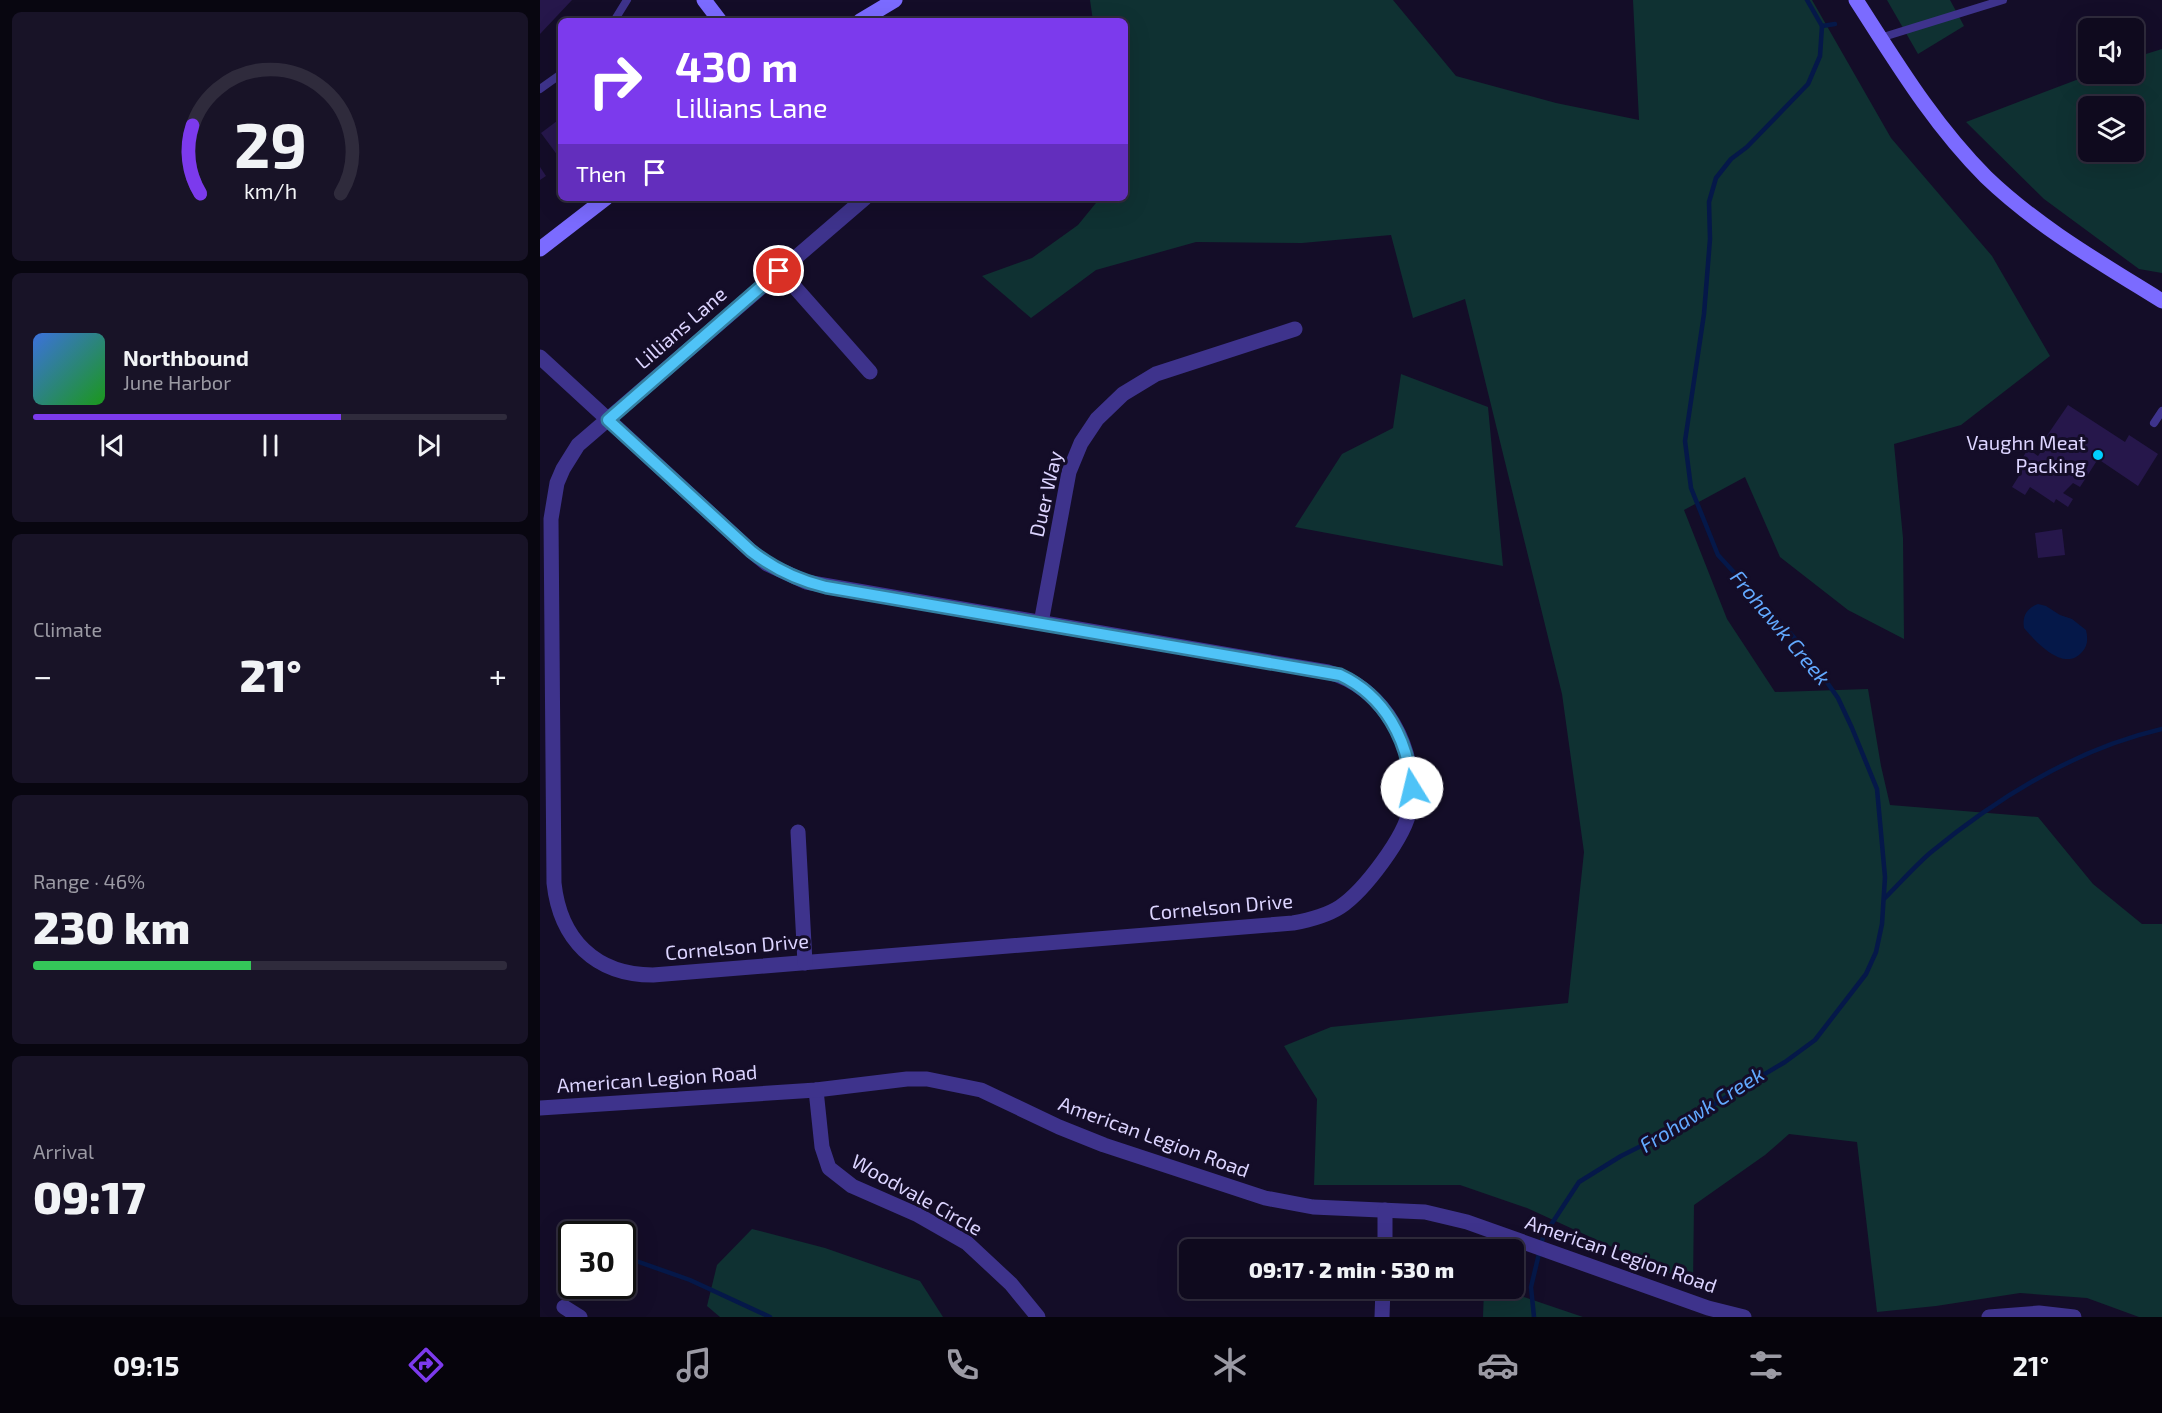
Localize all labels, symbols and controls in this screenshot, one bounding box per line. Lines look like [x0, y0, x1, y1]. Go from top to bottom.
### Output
map controls [2078, 18, 2144, 162]
button: sound [2078, 18, 2144, 84]
text: 430 m [675, 40, 798, 90]
icon: right [576, 42, 654, 120]
text: Lillians Lane [675, 91, 827, 123]
button: layers [2078, 96, 2144, 162]
text: 29 [233, 106, 307, 181]
icon: arrive [638, 156, 671, 189]
text: Then [576, 160, 626, 186]
text: km/h [243, 178, 297, 203]
pin [753, 245, 804, 296]
icon: arrive [762, 254, 795, 287]
street label: Lillians Lane [630, 281, 731, 373]
text: Northbound [123, 344, 249, 370]
text: June Harbor [123, 370, 231, 394]
icon: previous [96, 429, 129, 462]
icon: pause [254, 429, 287, 462]
icon: next [412, 429, 445, 462]
place label: Vaughn Meat Packing [1966, 430, 2086, 477]
street label: Duer Way [1023, 448, 1067, 539]
marker: Vaughn Meat Packing [2091, 448, 2105, 462]
water label: Frohawk Creek [1726, 565, 1836, 690]
text: Climate [33, 617, 102, 641]
text: 21° [240, 647, 302, 701]
text: − [33, 655, 52, 695]
text: + [489, 655, 507, 695]
position arrow [1380, 756, 1444, 820]
text: Range · 46% [33, 869, 145, 893]
street label: Cornelson Drive [1148, 888, 1294, 924]
text: 230 km [33, 899, 190, 953]
street label: Cornelson Drive [664, 928, 810, 964]
street label: American Legion Road [556, 1059, 758, 1097]
water label: Frohawk Creek [1634, 1060, 1768, 1157]
street label: American Legion Road [1056, 1090, 1253, 1182]
text: Arrival [33, 1139, 94, 1163]
street label: Woodvale Circle [848, 1148, 987, 1240]
text: 09:17 [33, 1169, 146, 1223]
street label: American Legion Road [1522, 1209, 1720, 1297]
speed limit sign: 30 [558, 1221, 636, 1299]
text: 09:17 · 2 min · 530 m [1249, 1256, 1454, 1282]
icon: directions [405, 1344, 447, 1386]
icon: music [673, 1344, 715, 1386]
icon: phone [941, 1344, 983, 1386]
icon: climate [1209, 1344, 1251, 1386]
icon: car [1477, 1344, 1519, 1386]
icon: filters [1745, 1344, 1787, 1386]
text: 09:15 [113, 1349, 179, 1381]
text: 21° [2012, 1349, 2049, 1381]

